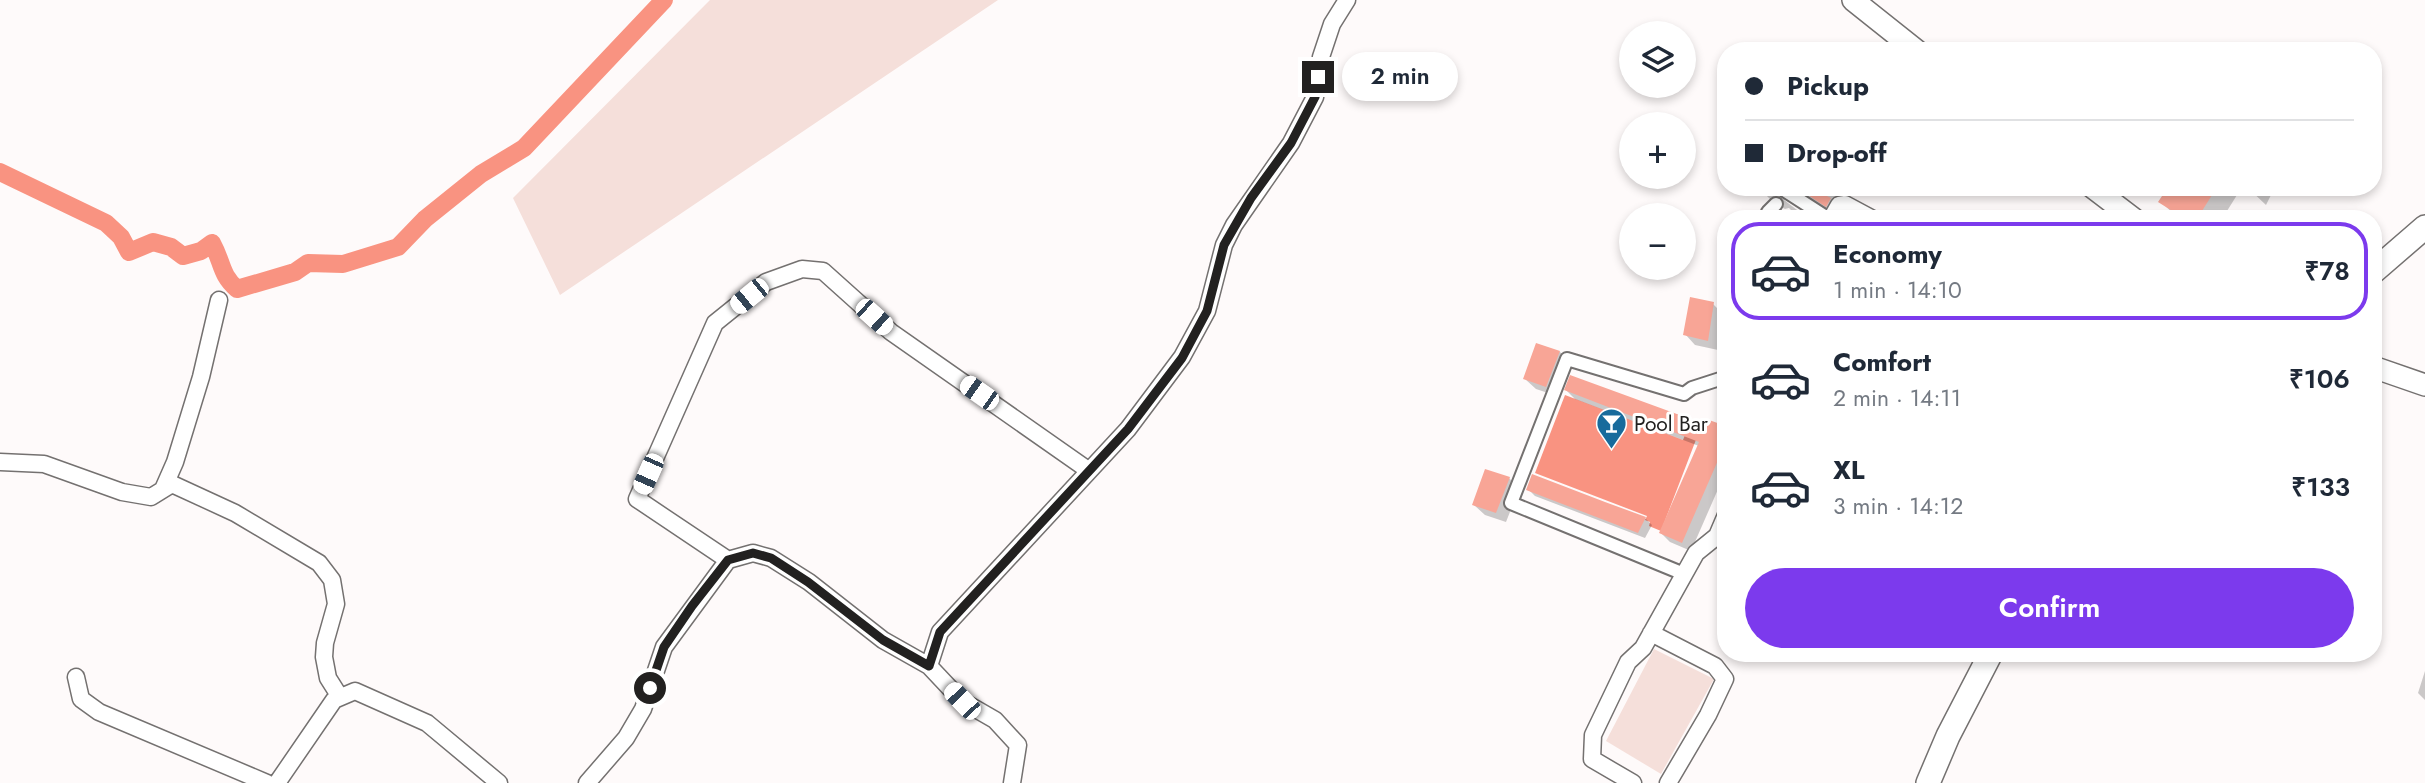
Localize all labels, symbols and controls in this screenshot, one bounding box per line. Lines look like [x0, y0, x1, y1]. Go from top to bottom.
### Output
map controls [1619, 21, 1696, 280]
button: layers [1619, 21, 1696, 98]
callout: 2 min [1342, 52, 1458, 102]
text: 2 min [1370, 59, 1430, 93]
route end [1302, 61, 1334, 93]
text: Pickup [1787, 67, 1869, 105]
button: + [1619, 112, 1696, 189]
text: Drop-off [1787, 134, 1887, 172]
button: − [1619, 203, 1696, 280]
text: Economy [1833, 235, 1942, 273]
icon: car [1749, 240, 1812, 303]
text: ₹78 [2304, 252, 2350, 290]
text: 1 min · 14:10 [1833, 273, 1962, 307]
car [727, 275, 772, 317]
car [852, 295, 897, 339]
text: Comfort [1833, 343, 1931, 381]
icon: car [1749, 348, 1812, 411]
text: ₹106 [2289, 360, 2350, 398]
car [956, 372, 1003, 414]
text: 2 min · 14:11 [1833, 381, 1961, 415]
bar icon: Pool Bar [1594, 407, 1628, 451]
place label: Pool Bar [1634, 409, 1709, 439]
car [630, 451, 667, 497]
text: XL [1833, 451, 1865, 489]
icon: car [1749, 456, 1812, 519]
text: ₹133 [2291, 468, 2350, 506]
text: 3 min · 14:12 [1833, 489, 1963, 523]
button: Confirm [1745, 568, 2354, 648]
route start [634, 672, 666, 704]
car [940, 679, 985, 723]

